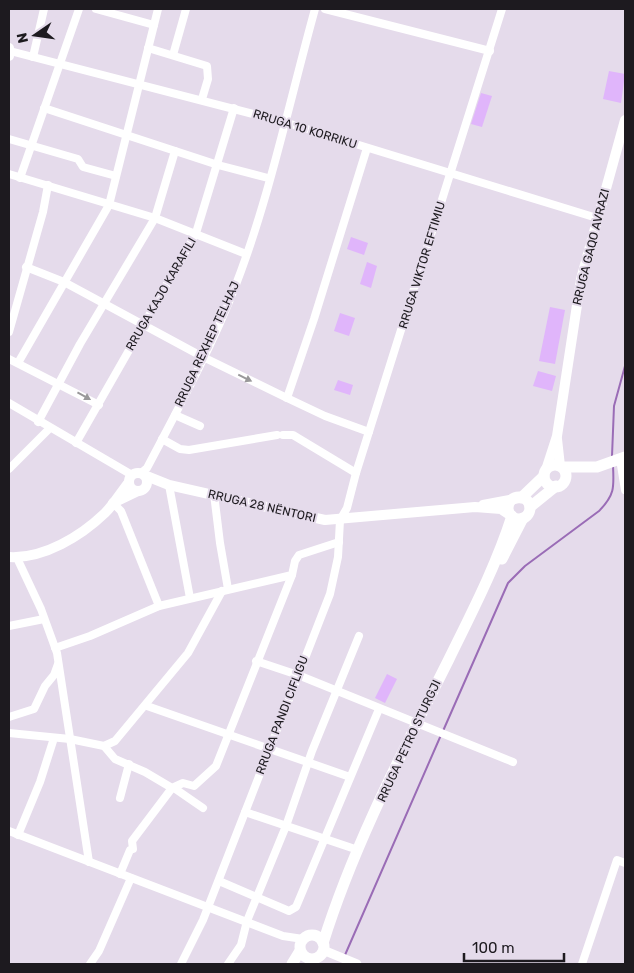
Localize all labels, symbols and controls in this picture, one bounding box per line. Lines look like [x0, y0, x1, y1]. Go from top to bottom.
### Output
north arrow [10, 10, 60, 60]
text: N [13, 31, 32, 45]
street label: RRUGA 10 KORRIKU [251, 107, 359, 151]
street label: RRUGA GAQO AVRAZI [570, 187, 612, 307]
street label: RRUGA VIKTOR EFTIMIU [396, 200, 448, 330]
street label: RRUGA KAJO KARAFILI [123, 235, 199, 353]
street label: RRUGA REXHEP TELHAJ [172, 279, 242, 409]
one-way arrow [238, 374, 252, 382]
one-way arrow [77, 392, 90, 401]
street label: RRUGA 28 NËNTORI [207, 487, 317, 525]
street label: RRUGA PANDI CIFLIGU [253, 654, 311, 776]
street label: RRUGA PETRO STURGJI [374, 678, 444, 804]
scale bar [464, 930, 564, 962]
text: 100 m [472, 939, 514, 957]

